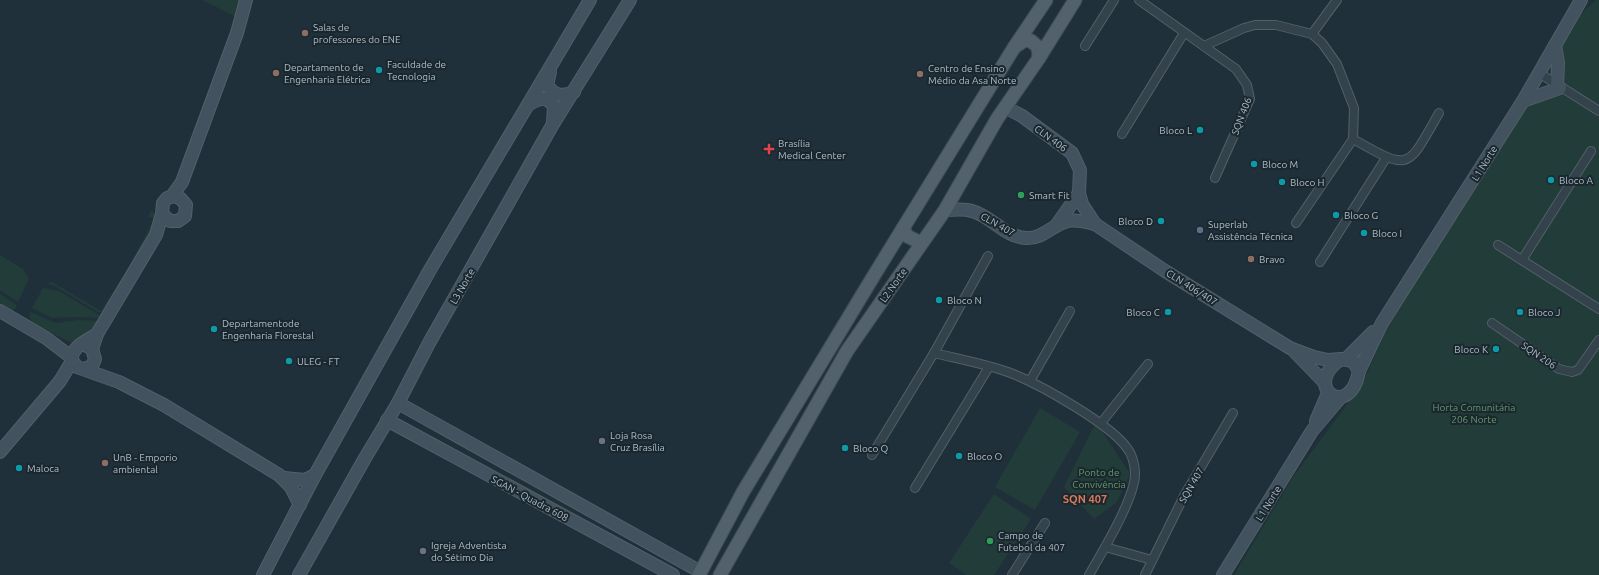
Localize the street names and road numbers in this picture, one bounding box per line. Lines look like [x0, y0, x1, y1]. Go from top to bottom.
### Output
street label: SQN 406 [1229, 96, 1254, 137]
street label: CLN 406 [1032, 123, 1069, 154]
street label: L1 Norte [1469, 144, 1499, 183]
street label: CLN 407 [979, 211, 1017, 238]
street label: L2 Norte [878, 266, 909, 305]
street label: L3 Norte [448, 267, 477, 306]
street label: CLN 406/407 [1164, 267, 1219, 308]
street label: SQN 206 [1519, 340, 1558, 371]
street label: SQN 407 [1177, 465, 1206, 505]
street label: SGAN - Quadra 608 [489, 473, 570, 524]
street label: L1 Norte [1253, 484, 1283, 523]

